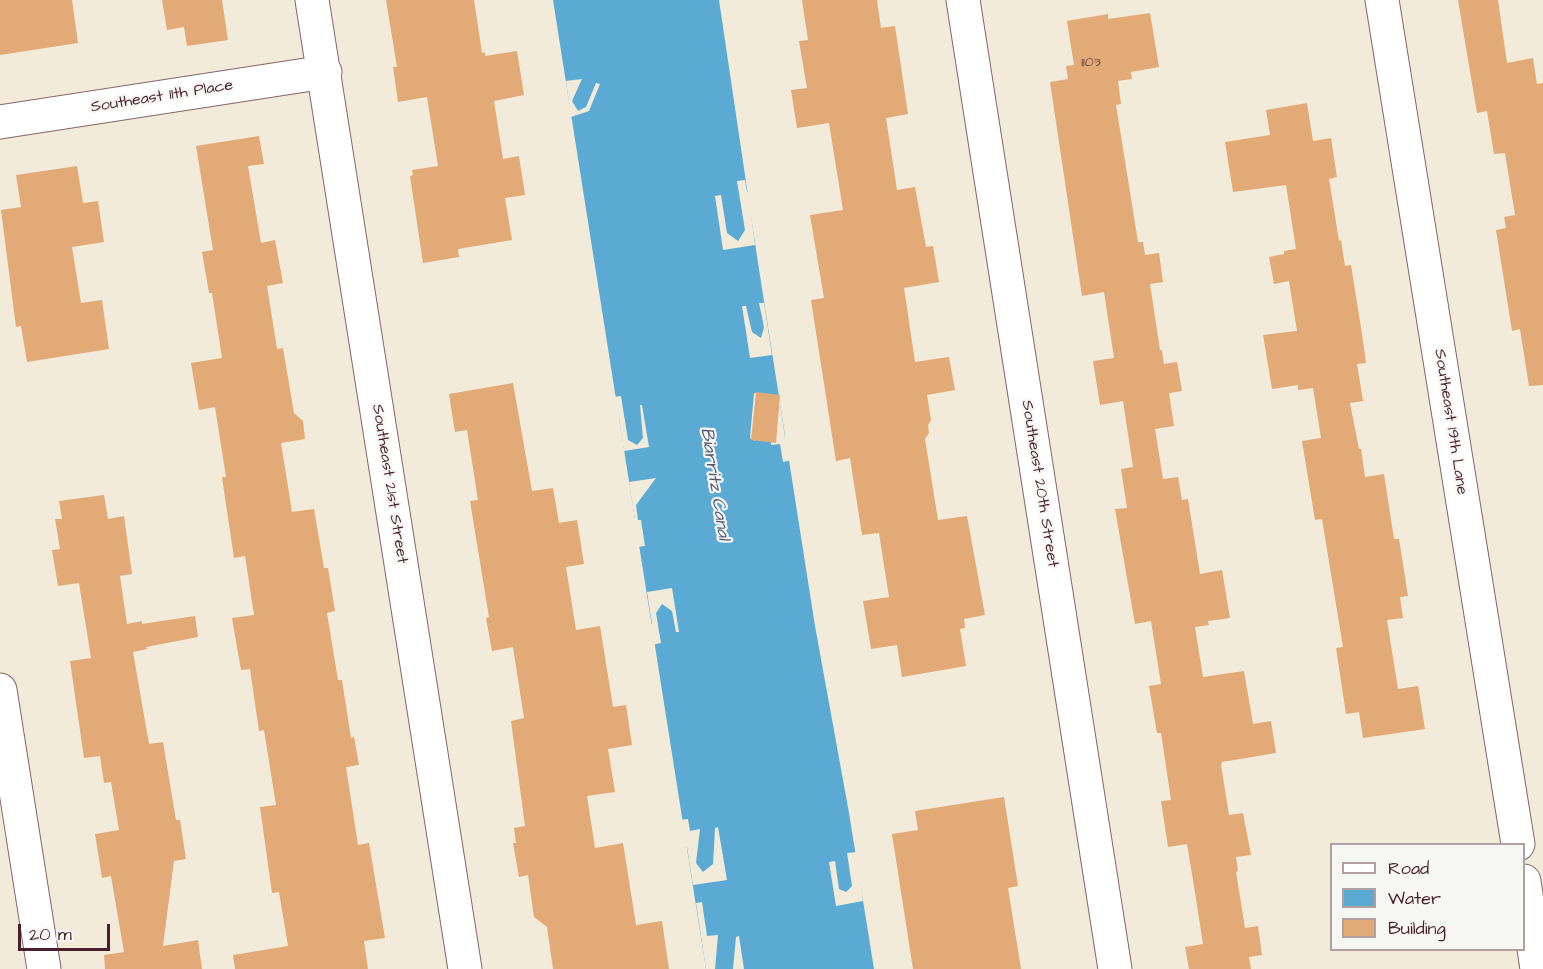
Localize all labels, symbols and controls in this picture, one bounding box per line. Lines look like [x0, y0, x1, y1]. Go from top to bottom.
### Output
house number: 1103 [1081, 55, 1101, 71]
street label: Southeast 11th Place [89, 76, 235, 118]
street label: Southeast 19th Lane [1429, 348, 1471, 496]
street label: Southeast 20th Street [1016, 399, 1062, 569]
street label: Southeast 21st Street [367, 403, 411, 565]
water label: Biarritz Canal [694, 426, 734, 542]
legend [1330, 843, 1525, 951]
text: Road [1388, 856, 1429, 881]
text: Water [1388, 886, 1441, 911]
scale bar [21, 912, 112, 950]
text: Building [1388, 916, 1446, 941]
text: 20 m [29, 922, 72, 947]

